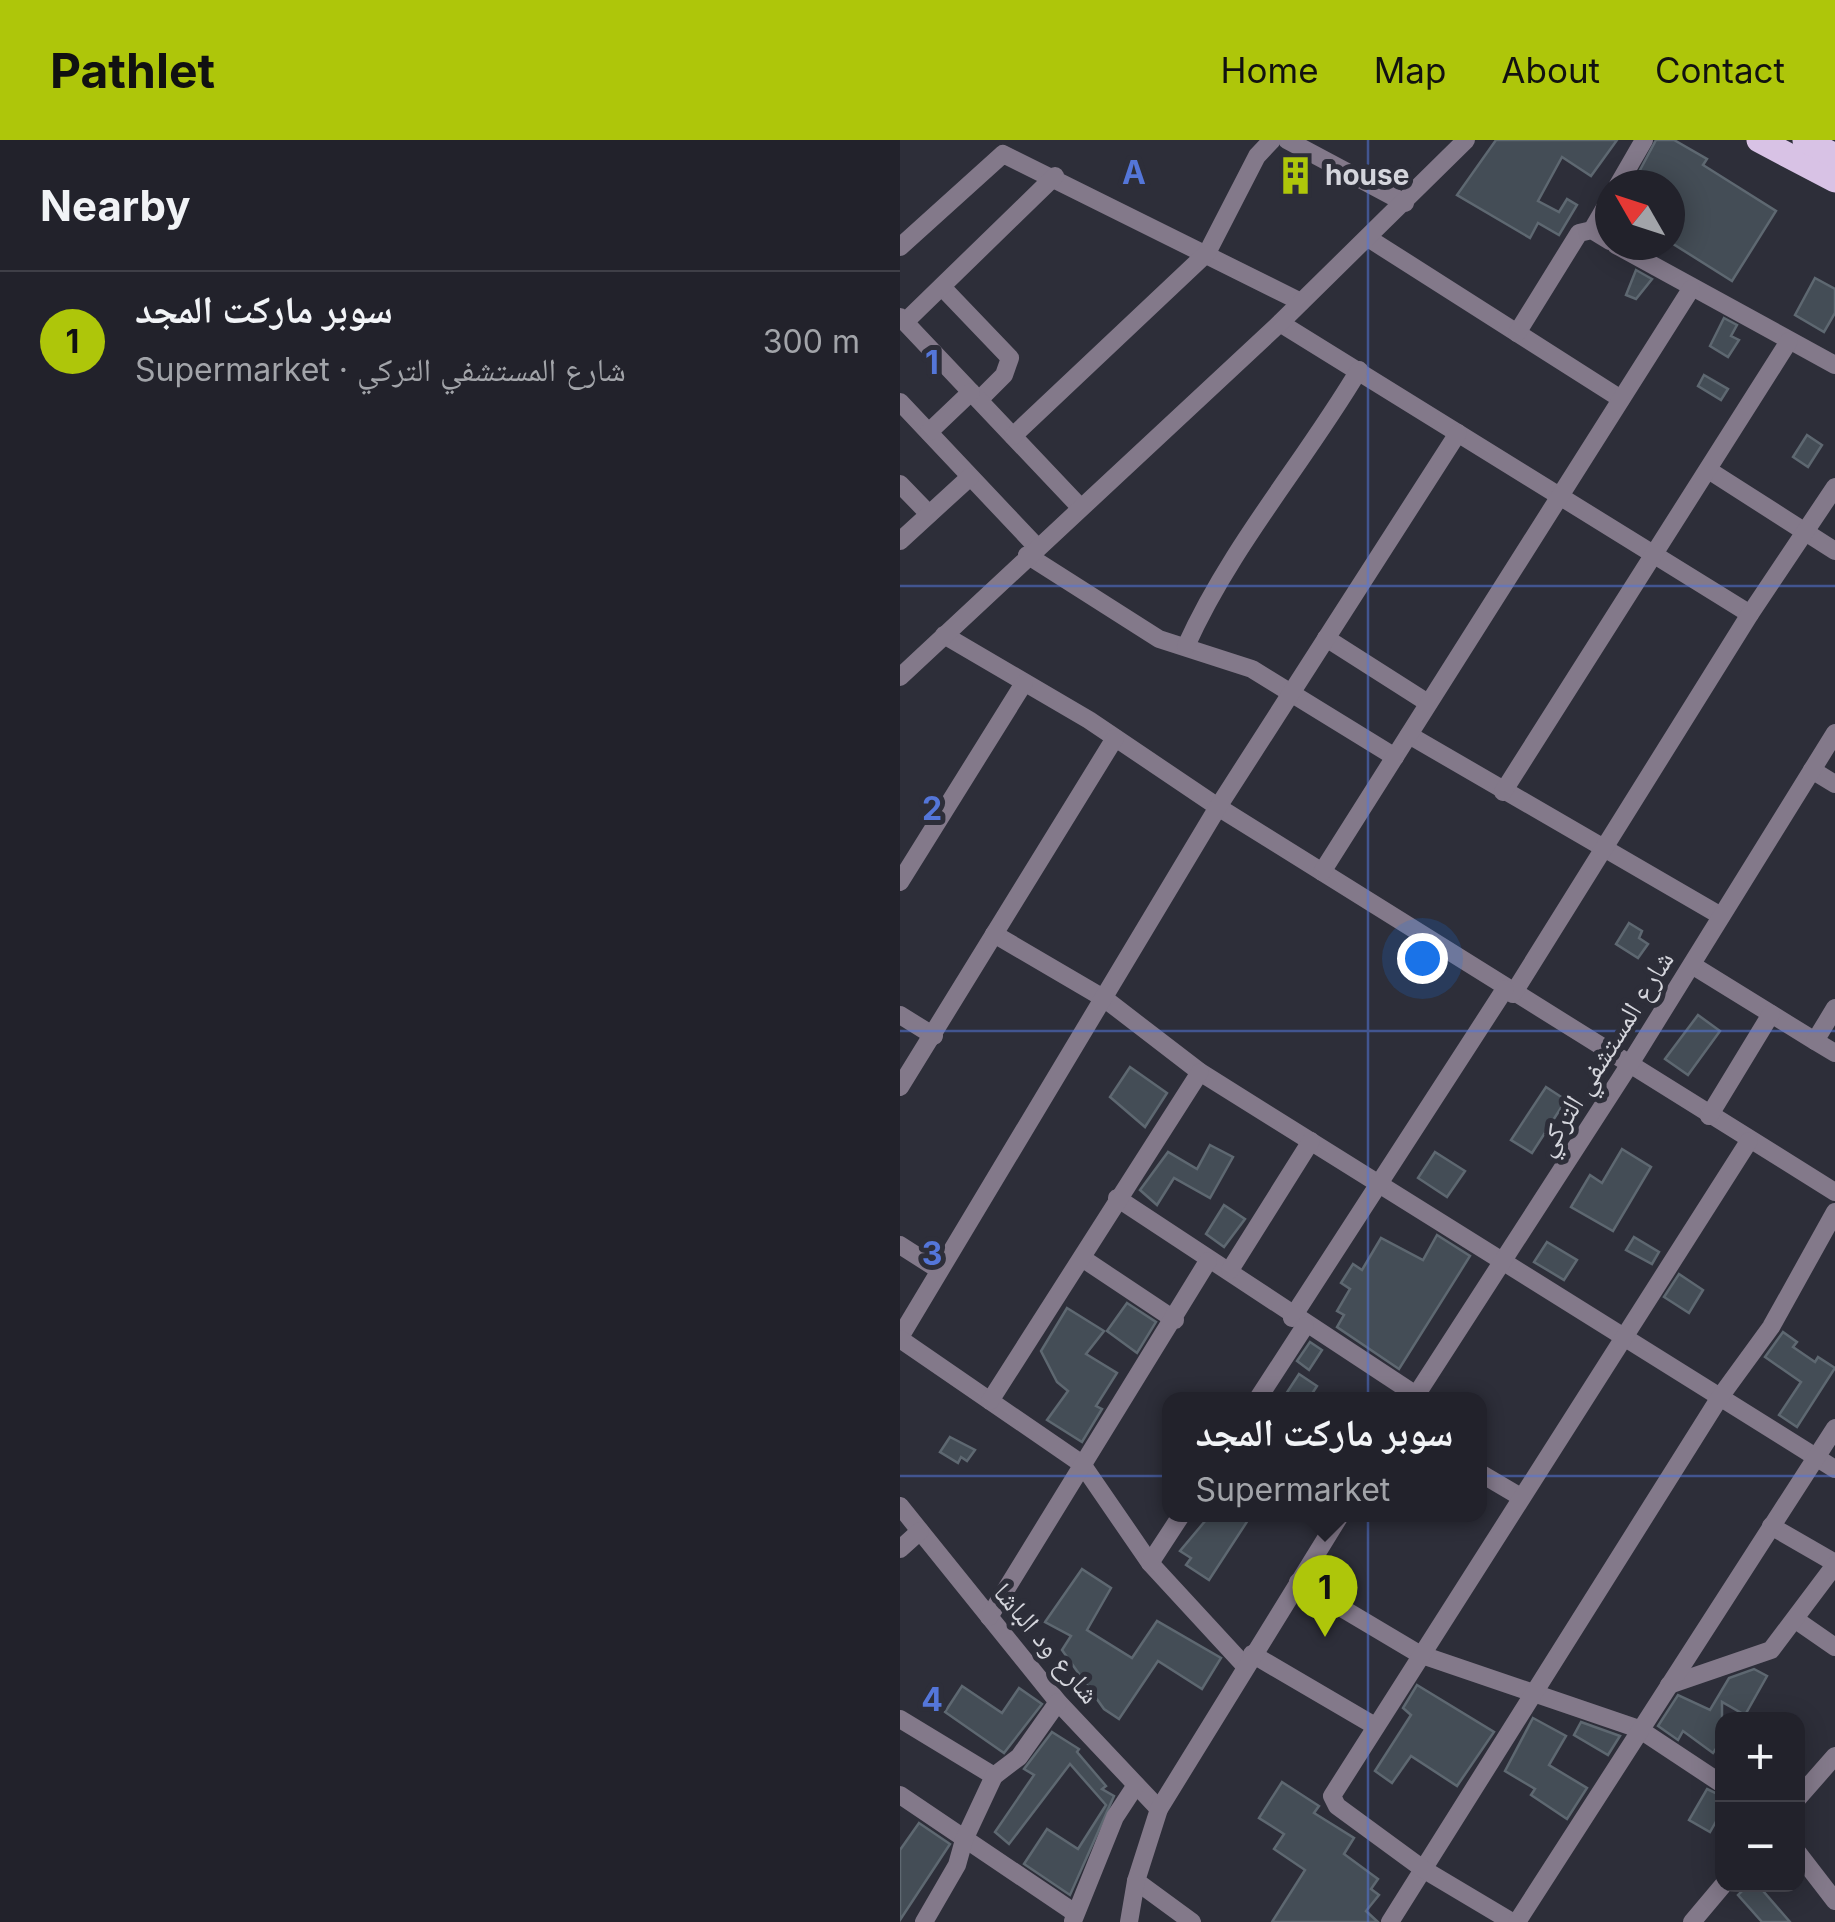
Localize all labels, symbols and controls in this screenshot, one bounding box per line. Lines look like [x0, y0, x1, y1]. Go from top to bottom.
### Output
text: Pathlet [50, 41, 215, 100]
text: Home [1221, 49, 1319, 91]
text: Map [1374, 49, 1446, 91]
text: About [1501, 49, 1600, 91]
text: Contact [1655, 49, 1785, 91]
text: A [1122, 153, 1146, 192]
building icon: house [1274, 154, 1316, 196]
place label: house [1325, 158, 1409, 192]
north arrow [1595, 170, 1685, 260]
text: Nearby [40, 180, 191, 231]
text: سوبر ماركت المجد [135, 286, 393, 332]
text: 1 [66, 322, 79, 361]
text: 300 m [763, 322, 860, 361]
text: 1 [925, 343, 939, 382]
text: Supermarket · شارع المستشفي التركي [135, 350, 626, 389]
text: 2 [922, 789, 942, 828]
your location [1397, 933, 1448, 984]
street label: شارع المستشفي التركي [1527, 944, 1686, 1165]
text: 3 [922, 1234, 942, 1273]
popup [1162, 1392, 1487, 1522]
text: سوبر ماركت المجد [1196, 1409, 1453, 1455]
text: Supermarket [1196, 1470, 1390, 1509]
pin: 1 [1292, 1554, 1358, 1637]
street label: شارع ود الباشا [986, 1576, 1107, 1711]
text: 4 [921, 1680, 943, 1719]
map controls [1715, 1712, 1805, 1892]
button: + [1715, 1712, 1805, 1802]
button: − [1715, 1802, 1805, 1892]

